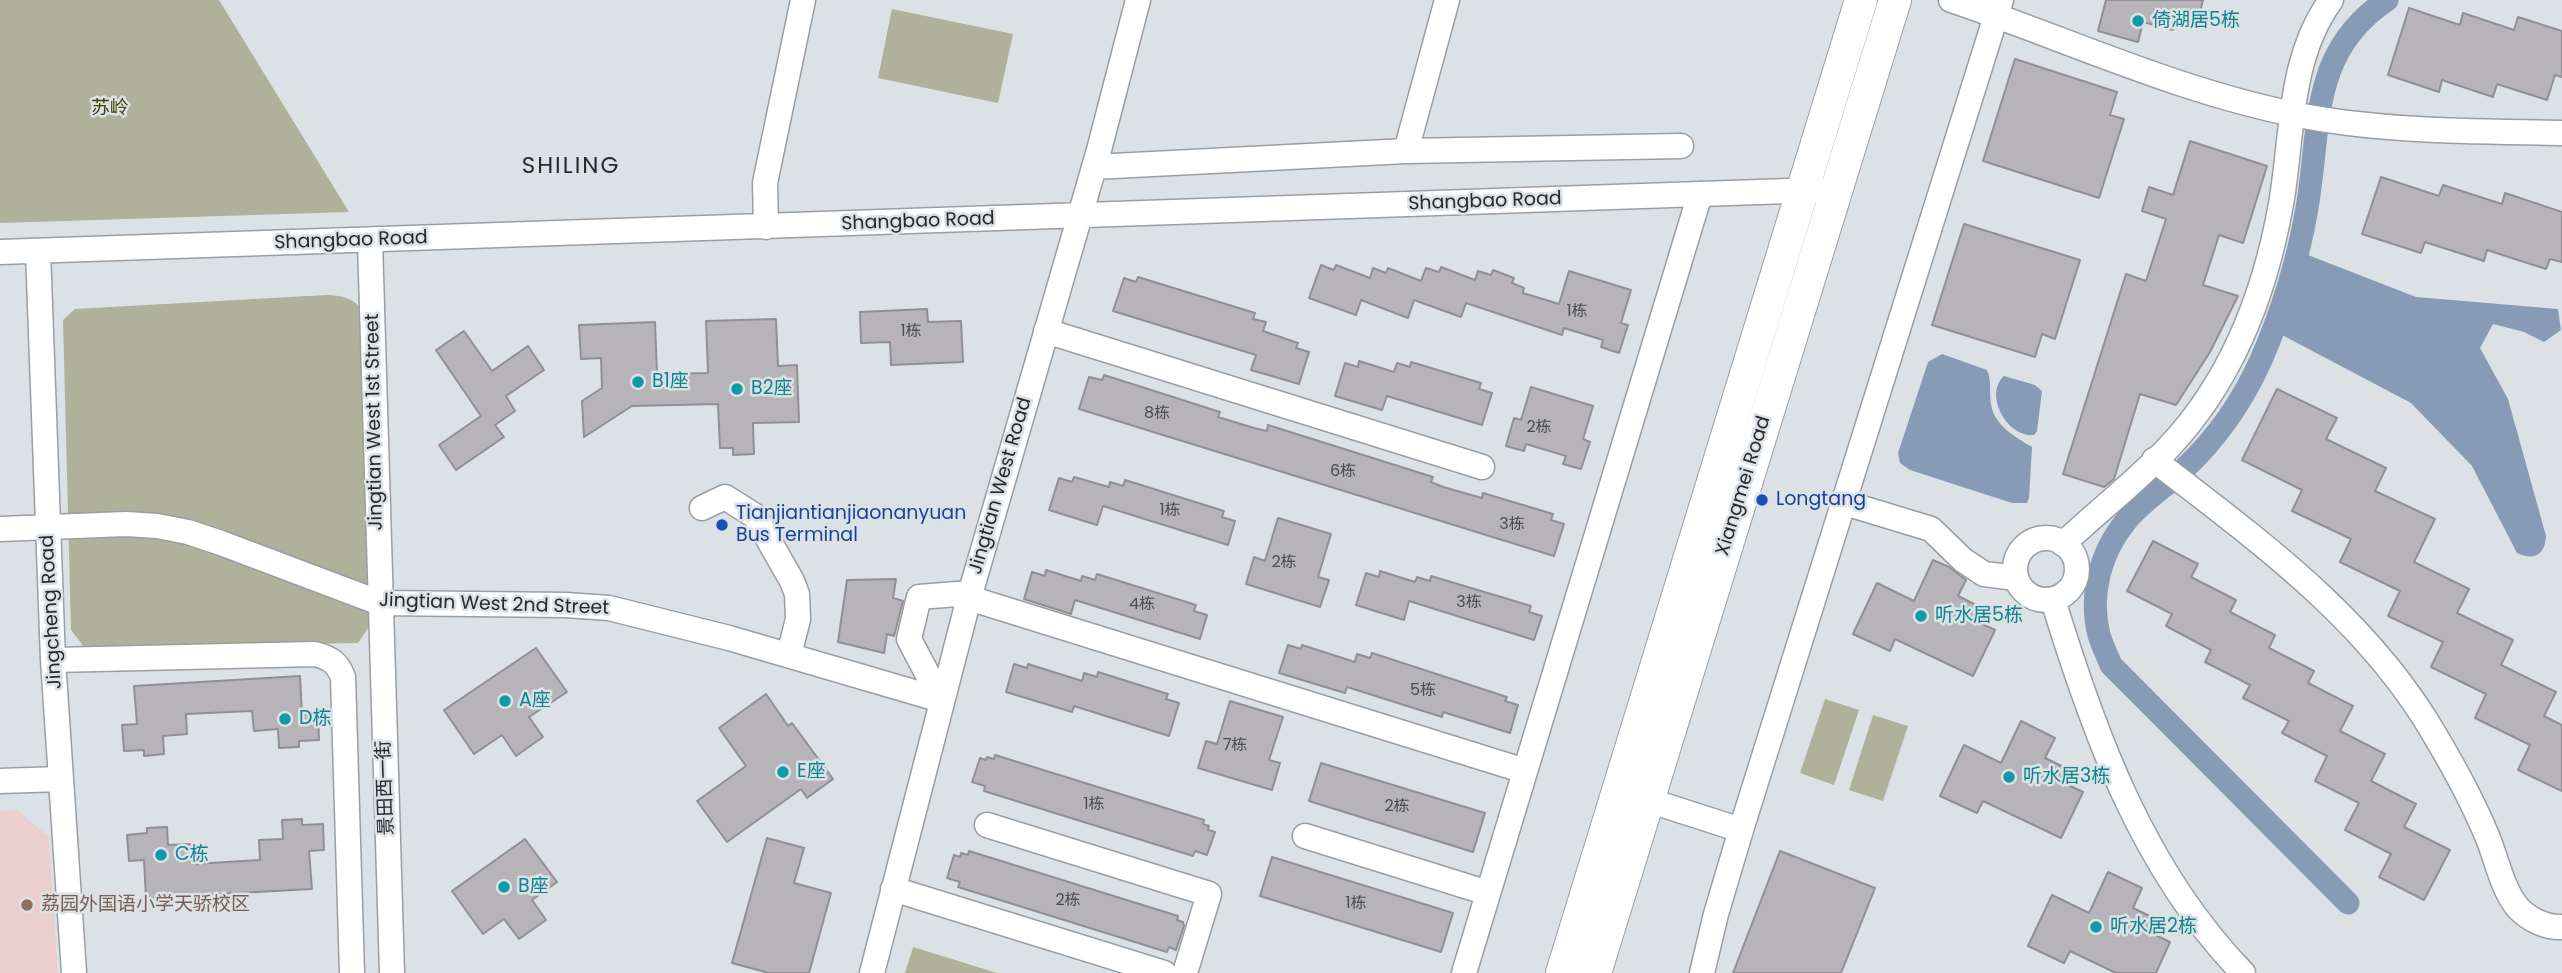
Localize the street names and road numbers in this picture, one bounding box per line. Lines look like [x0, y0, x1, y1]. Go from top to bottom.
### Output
street label: Shangbao Road [1408, 188, 1562, 216]
street label: Shangbao Road [841, 208, 995, 236]
street label: Shangbao Road [274, 227, 428, 255]
street label: Jingtian West 1st Street [362, 313, 388, 531]
street label: Jingtian West Road [965, 395, 1037, 577]
street label: Xiangmei Road [1712, 413, 1776, 559]
street label: Jingcheng Road [37, 534, 67, 690]
street label: Jingtian West 2nd Street [379, 590, 609, 620]
street label: 景田西一街 [373, 740, 399, 836]

